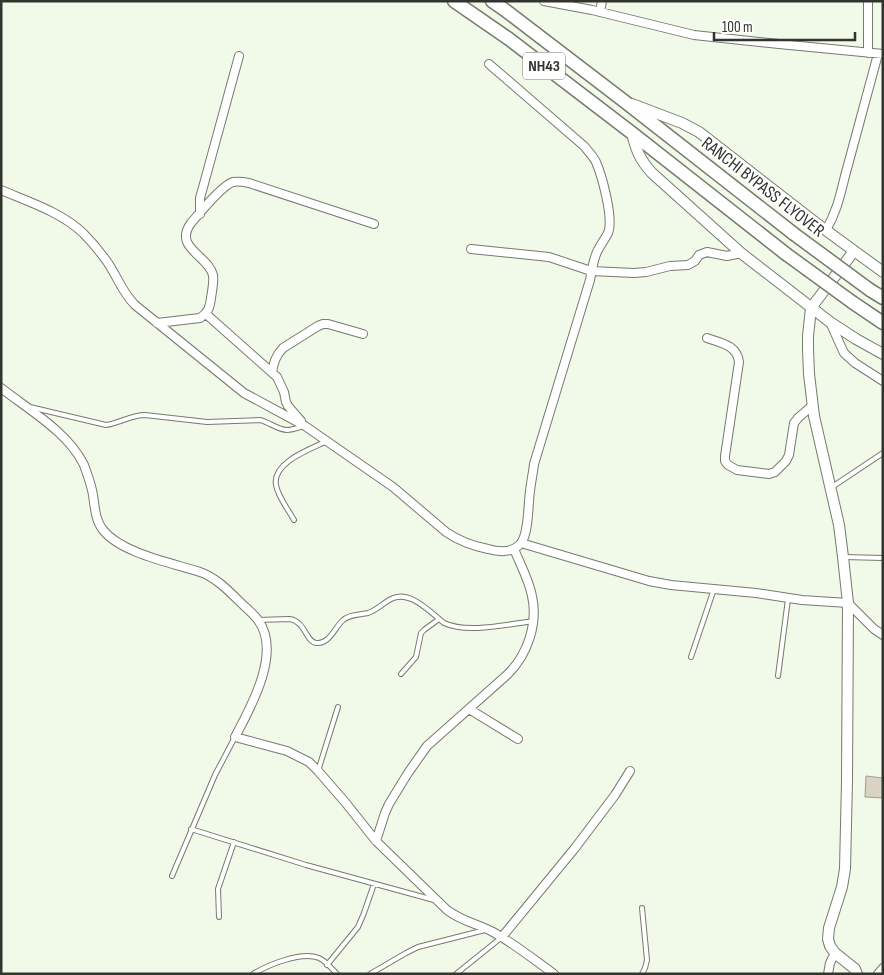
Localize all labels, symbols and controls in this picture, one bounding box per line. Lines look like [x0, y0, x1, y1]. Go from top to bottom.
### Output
scale bar [714, 10, 855, 42]
text: 100 m [722, 18, 753, 37]
road number: NH43 [523, 52, 565, 80]
street label: RANCHI BYPASS FLYOVER [697, 133, 829, 241]

